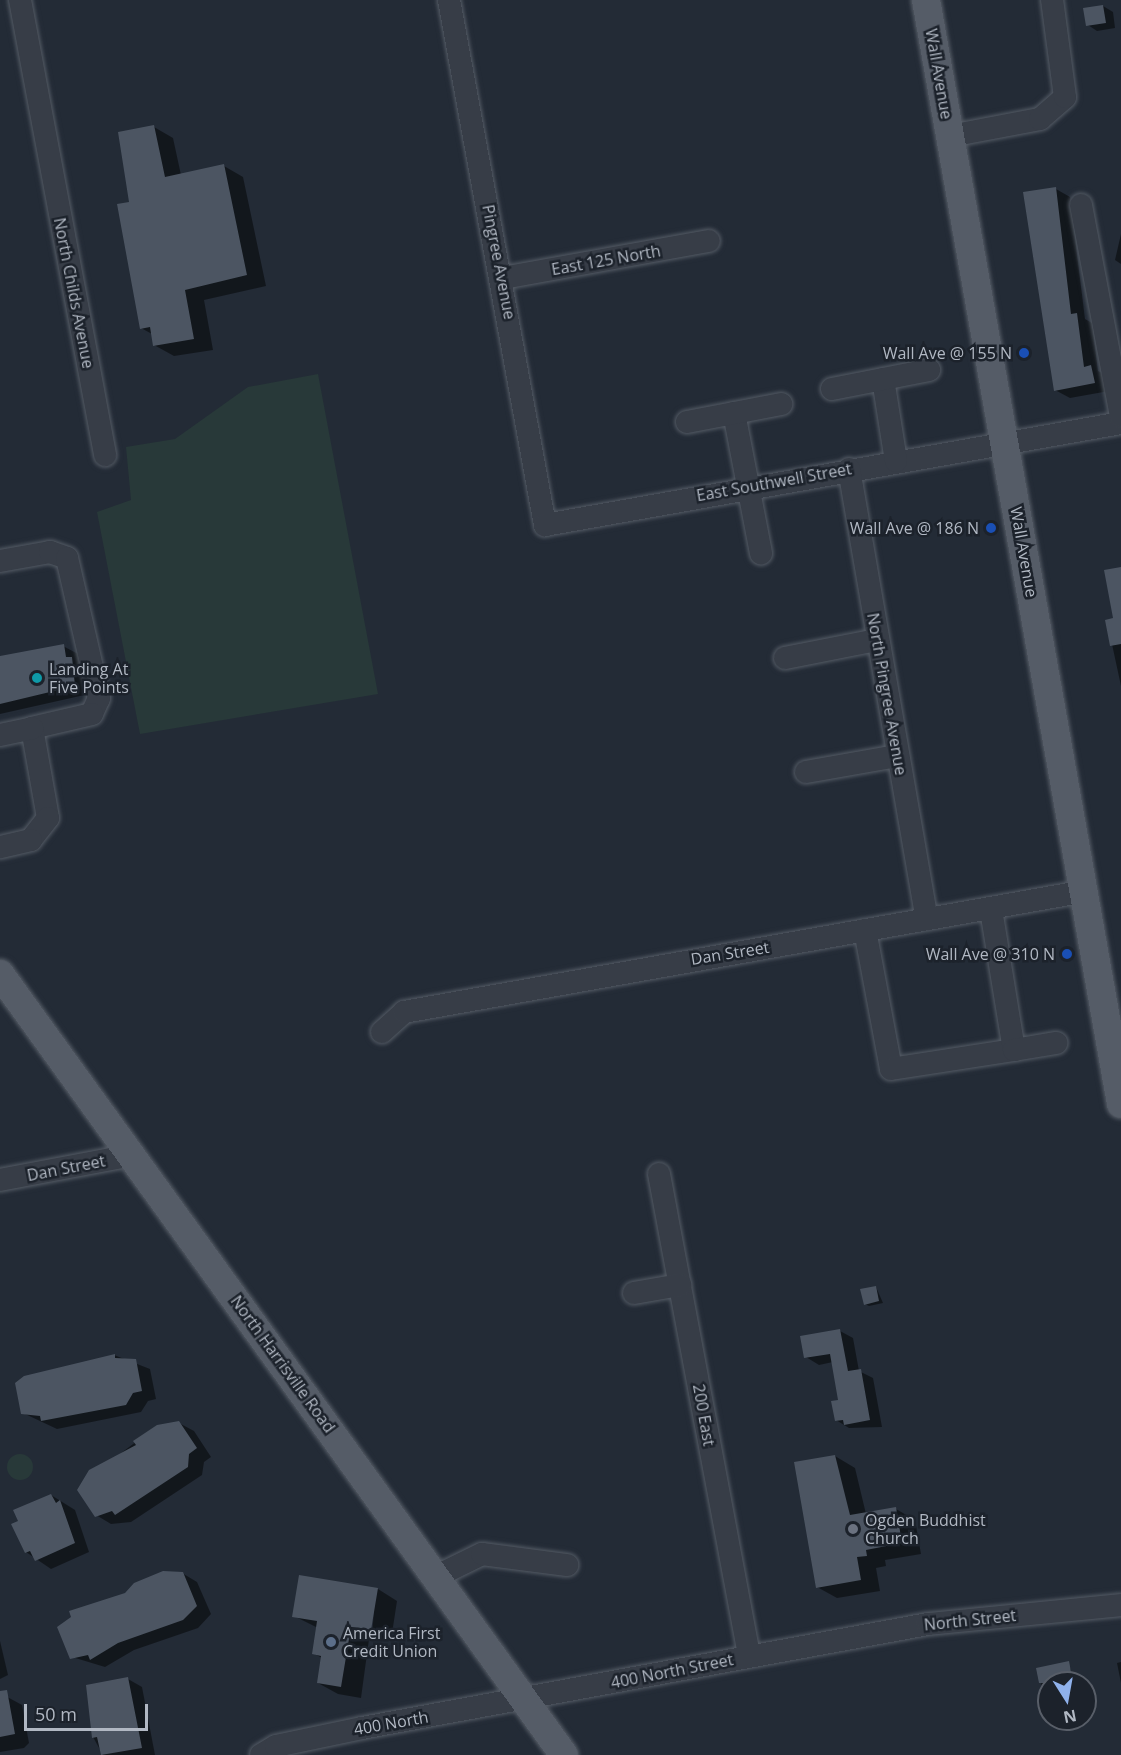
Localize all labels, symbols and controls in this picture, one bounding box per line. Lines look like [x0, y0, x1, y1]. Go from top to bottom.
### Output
street label: Wall Avenue [922, 27, 956, 121]
street label: Pingree Avenue [478, 203, 520, 321]
street label: North Childs Avenue [50, 216, 98, 370]
street label: East 125 North [550, 241, 662, 279]
place label: Wall Ave @ 155 N [883, 343, 1012, 363]
marker: Wall Ave @ 155 N [1017, 346, 1031, 360]
street label: East Southwell Street [695, 459, 853, 505]
street label: Wall Avenue [1007, 505, 1041, 599]
place label: Wall Ave @ 186 N [850, 518, 979, 538]
marker: Wall Ave @ 186 N [984, 521, 998, 535]
street label: North Pingree Avenue [863, 611, 911, 777]
place label: Landing At Five Points [49, 659, 129, 697]
marker: Landing At Five Points [30, 671, 44, 685]
street label: Dan Street [689, 937, 771, 969]
place label: Wall Ave @ 310 N [926, 944, 1055, 964]
marker: Wall Ave @ 310 N [1060, 947, 1074, 961]
street label: Dan Street [25, 1151, 107, 1185]
street label: North Harrisville Road [227, 1292, 339, 1436]
street label: 200 East [689, 1382, 719, 1448]
place label: Ogden Buddhist Church [865, 1510, 986, 1548]
marker: Ogden Buddhist Church [846, 1522, 860, 1536]
street label: North Street [923, 1606, 1017, 1634]
place label: America First Credit Union [343, 1623, 440, 1661]
marker: America First Credit Union [324, 1635, 338, 1649]
street label: 400 North Street [609, 1650, 735, 1692]
north arrow [1037, 1671, 1097, 1731]
scale bar [27, 1692, 152, 1730]
text: 50 m [35, 1702, 77, 1726]
text: N [1062, 1705, 1079, 1729]
street label: 400 North [352, 1707, 430, 1739]

